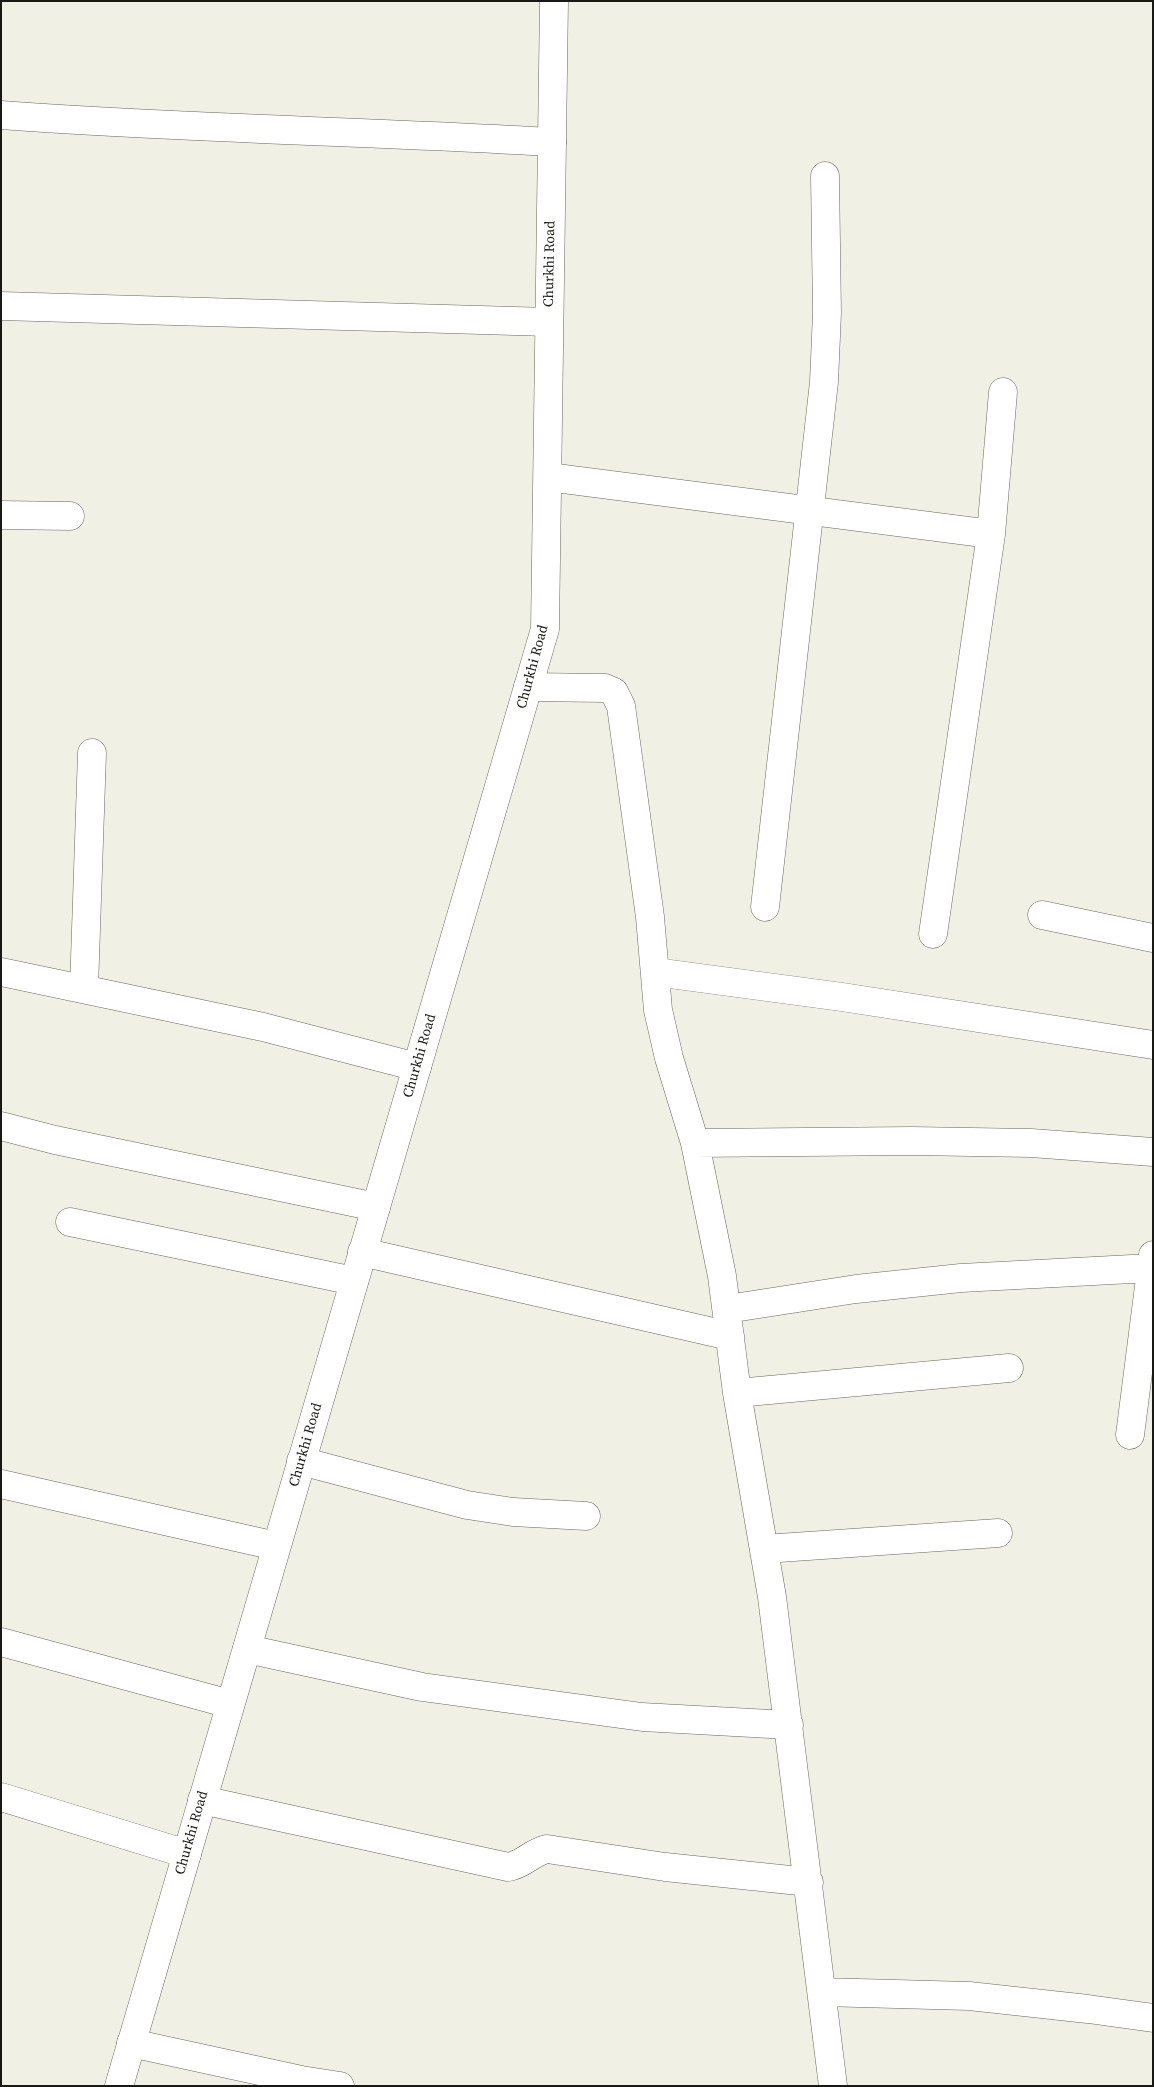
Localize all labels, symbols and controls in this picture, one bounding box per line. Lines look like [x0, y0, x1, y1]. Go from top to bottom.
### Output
street label: Churkhi Road [541, 221, 559, 307]
street label: Churkhi Road [514, 623, 552, 711]
street label: Churkhi Road [400, 1012, 440, 1100]
street label: Churkhi Road [286, 1401, 326, 1489]
street label: Churkhi Road [172, 1789, 212, 1877]

